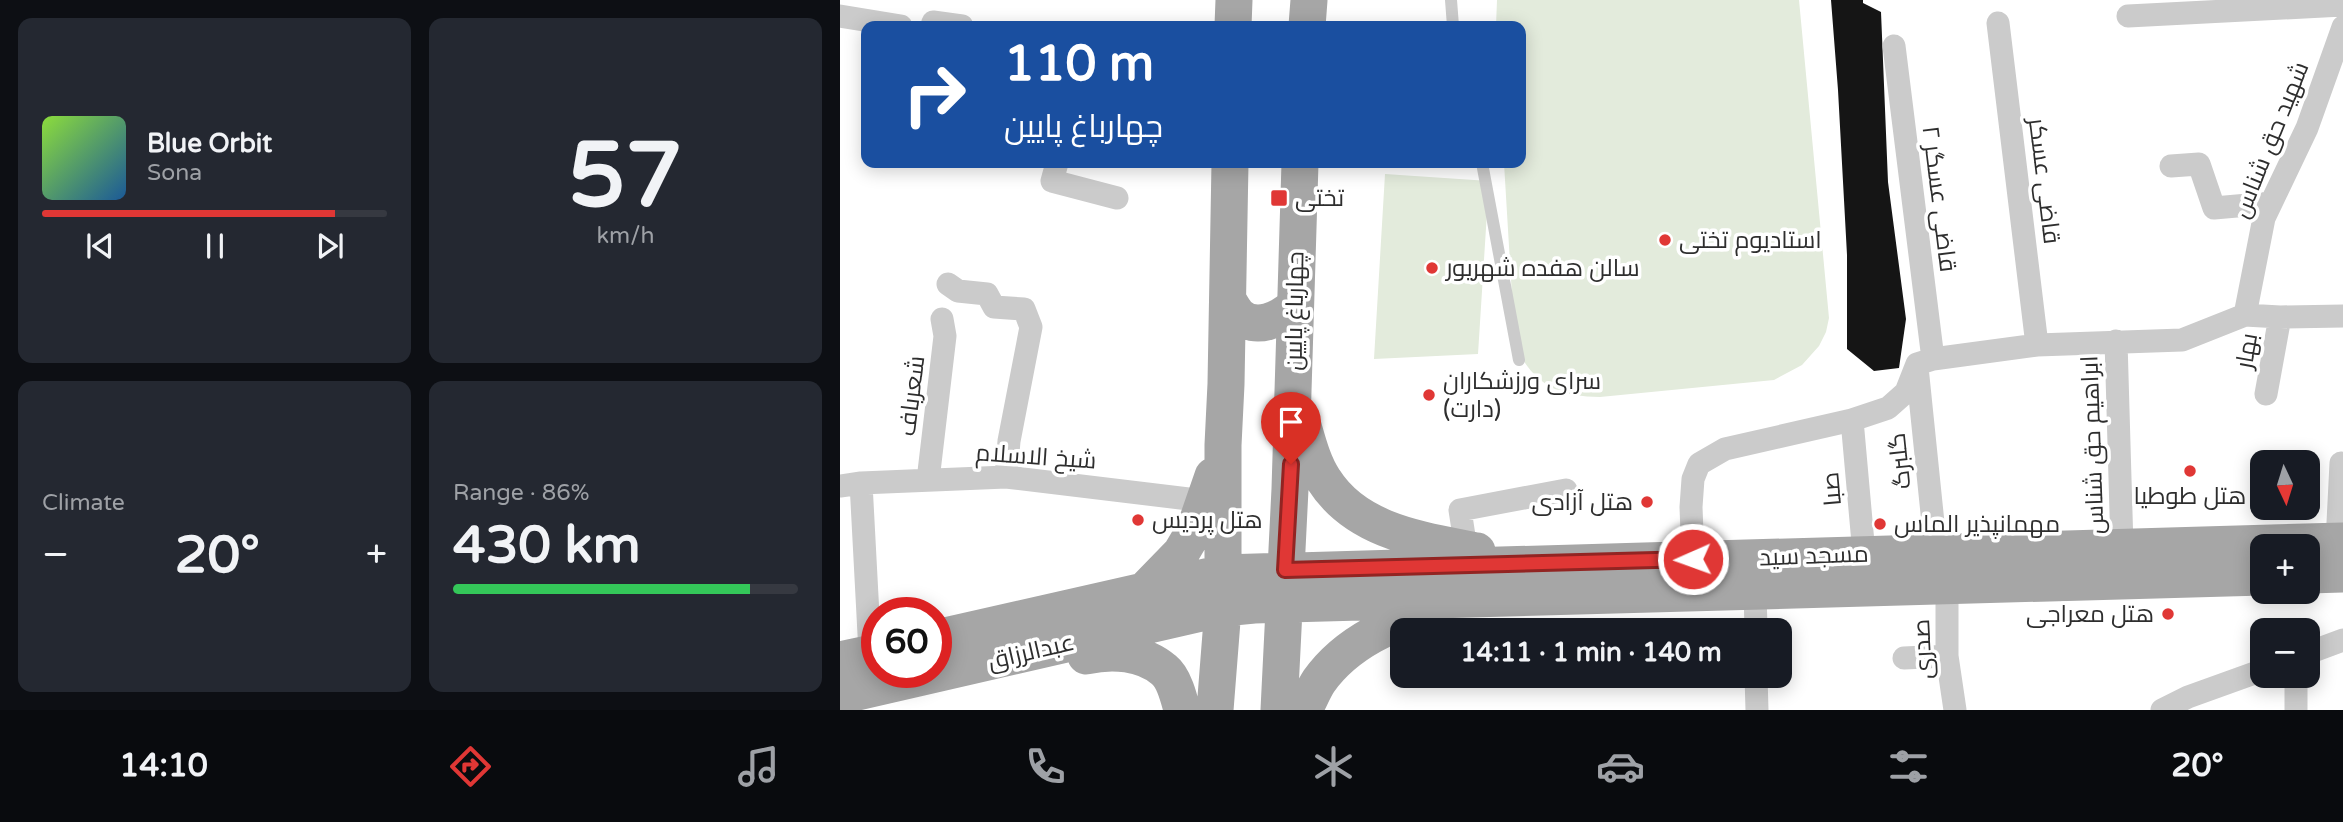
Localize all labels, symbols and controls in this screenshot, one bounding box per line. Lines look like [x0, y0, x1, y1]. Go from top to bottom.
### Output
text: 110 m [1004, 35, 1154, 94]
icon: right [889, 49, 980, 140]
street label: شهید حق شناس [2226, 58, 2316, 222]
text: چهارباغ پایین [1004, 108, 1163, 146]
street label: قاضی عسکر [2022, 114, 2066, 246]
text: 57 [568, 121, 683, 231]
street label: قاضی عسگر ۲ [1916, 124, 1962, 274]
text: Blue Orbit [147, 128, 272, 159]
text: Sona [147, 159, 202, 187]
place label: تختی [1295, 184, 1345, 213]
marker: تختی [1269, 188, 1289, 208]
text: km/h [597, 222, 654, 250]
place label: استادیوم تختی [1679, 226, 1822, 256]
icon: previous [81, 227, 119, 265]
icon: pause [196, 227, 234, 265]
icon: next [311, 227, 349, 265]
marker: استادیوم تختی [1657, 232, 1673, 248]
street label: چهارباغ پایین [1279, 251, 1312, 371]
place label: سالن هفده شهریور [1444, 254, 1640, 283]
marker: سالن هفده شهریور [1424, 260, 1440, 276]
street label: بهار [2229, 331, 2264, 373]
street label: شعرباف [893, 354, 931, 438]
street label: ابراهیم حق شناس [2075, 355, 2112, 535]
place label: سرای ورزشکاران (دارت) [1443, 367, 1601, 424]
marker: سرای ورزشکاران (دارت) [1421, 387, 1437, 403]
pin [1261, 392, 1321, 464]
icon: arrive [1272, 403, 1310, 441]
street label: گلبرگ [1883, 431, 1917, 491]
street label: شیخ الاسلام [975, 438, 1097, 477]
north arrow [2250, 450, 2320, 520]
map controls [2250, 450, 2320, 688]
marker: هتل طوطیا [2182, 463, 2198, 479]
street label: صبا [1816, 471, 1848, 507]
text: Range · 86% [453, 479, 589, 507]
place label: هتل طوطیا [2134, 482, 2246, 511]
place label: هتل آزادی [1532, 488, 1633, 517]
text: Climate [42, 489, 125, 517]
marker: هتل آزادی [1639, 494, 1655, 510]
place label: هتل پردیس [1152, 506, 1263, 536]
place label: مهمانپذیر الماس [1894, 510, 2060, 539]
marker: هتل پردیس [1130, 512, 1146, 528]
text: 430 km [453, 514, 641, 577]
marker: مهمانپذیر الماس [1872, 516, 1888, 532]
position arrow [1656, 522, 1730, 596]
text: 20° [175, 524, 260, 587]
text: − [42, 532, 69, 578]
text: + [366, 532, 387, 578]
button: + [2250, 534, 2320, 604]
street label: مسجد سید [1759, 540, 1869, 572]
speed limit sign: 60 [861, 597, 952, 688]
place label: هتل معراجی [2026, 600, 2154, 629]
marker: هتل معراجی [2160, 606, 2176, 622]
street label: صدری [1907, 618, 1939, 680]
button: − [2250, 618, 2320, 688]
street label: عبدالرزاق [985, 628, 1077, 676]
text: 14:11 · 1 min · 140 m [1460, 637, 1722, 668]
icon: directions [446, 742, 495, 791]
icon: music [734, 742, 783, 791]
icon: phone [1021, 742, 1070, 791]
icon: climate [1309, 742, 1358, 791]
icon: car [1596, 742, 1645, 791]
icon: filters [1884, 742, 1933, 791]
text: 14:10 [119, 747, 208, 785]
text: 20° [2171, 747, 2224, 785]

